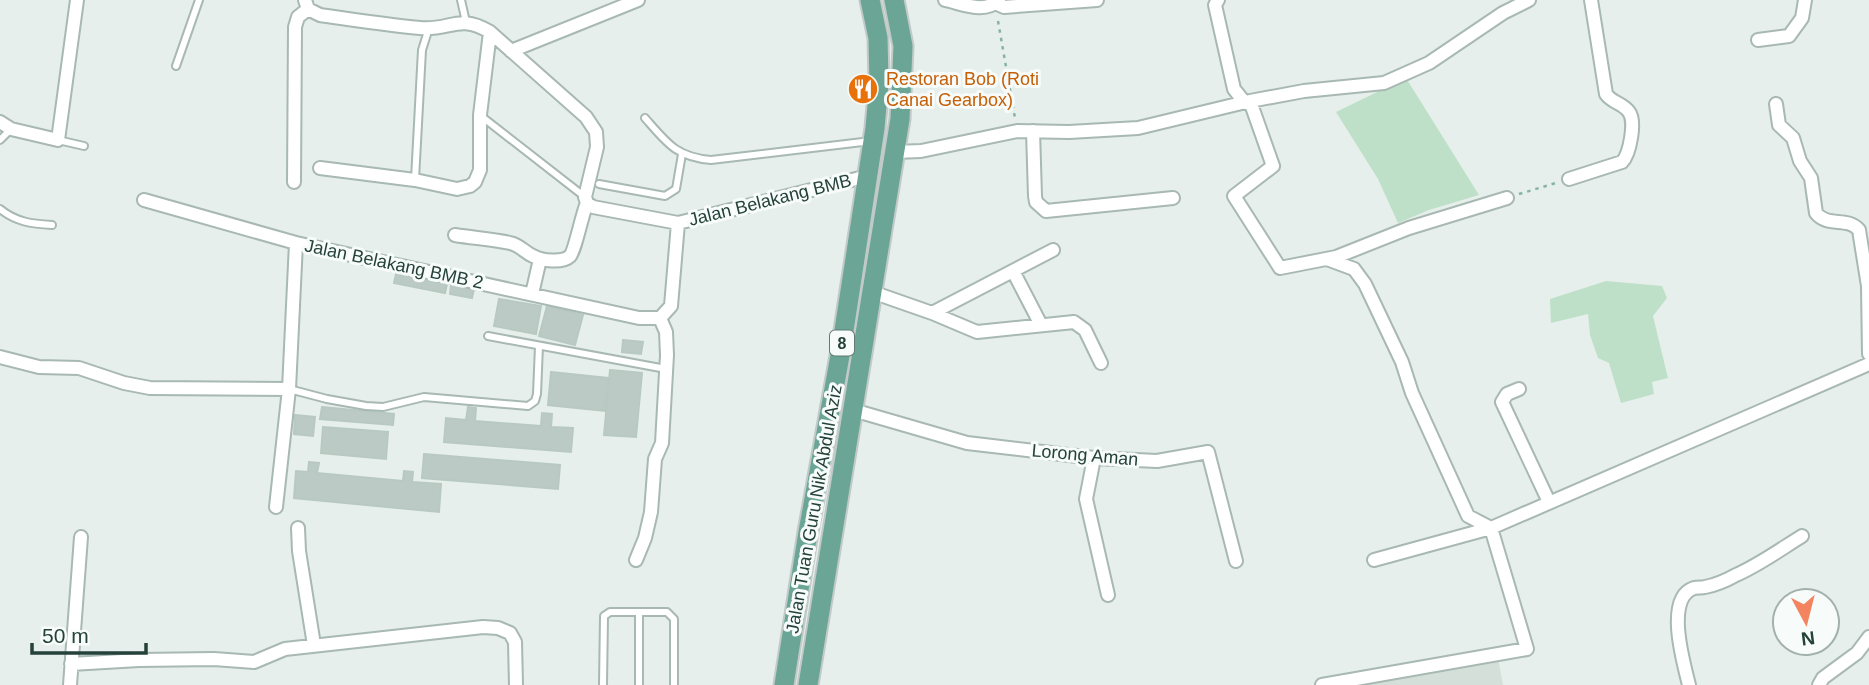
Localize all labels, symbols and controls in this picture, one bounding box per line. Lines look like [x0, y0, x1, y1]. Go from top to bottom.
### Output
place label: Restoran Bob (Roti Canai Gearbox) [886, 69, 1039, 110]
restaurant icon: Restoran Bob (Roti Canai Gearbox) [846, 72, 880, 106]
street label: Jalan Belakang BMB [687, 170, 853, 230]
street label: Jalan Belakang BMB 2 [303, 235, 485, 293]
road number: 8 [830, 330, 854, 356]
street label: Jalan Tuan Guru Nik Abdul Aziz [782, 383, 846, 635]
street label: Lorong Aman [1031, 440, 1139, 470]
north arrow [1771, 587, 1841, 657]
scale bar [32, 612, 145, 656]
text: 50 m [42, 624, 89, 647]
text: N [1800, 627, 1816, 650]

